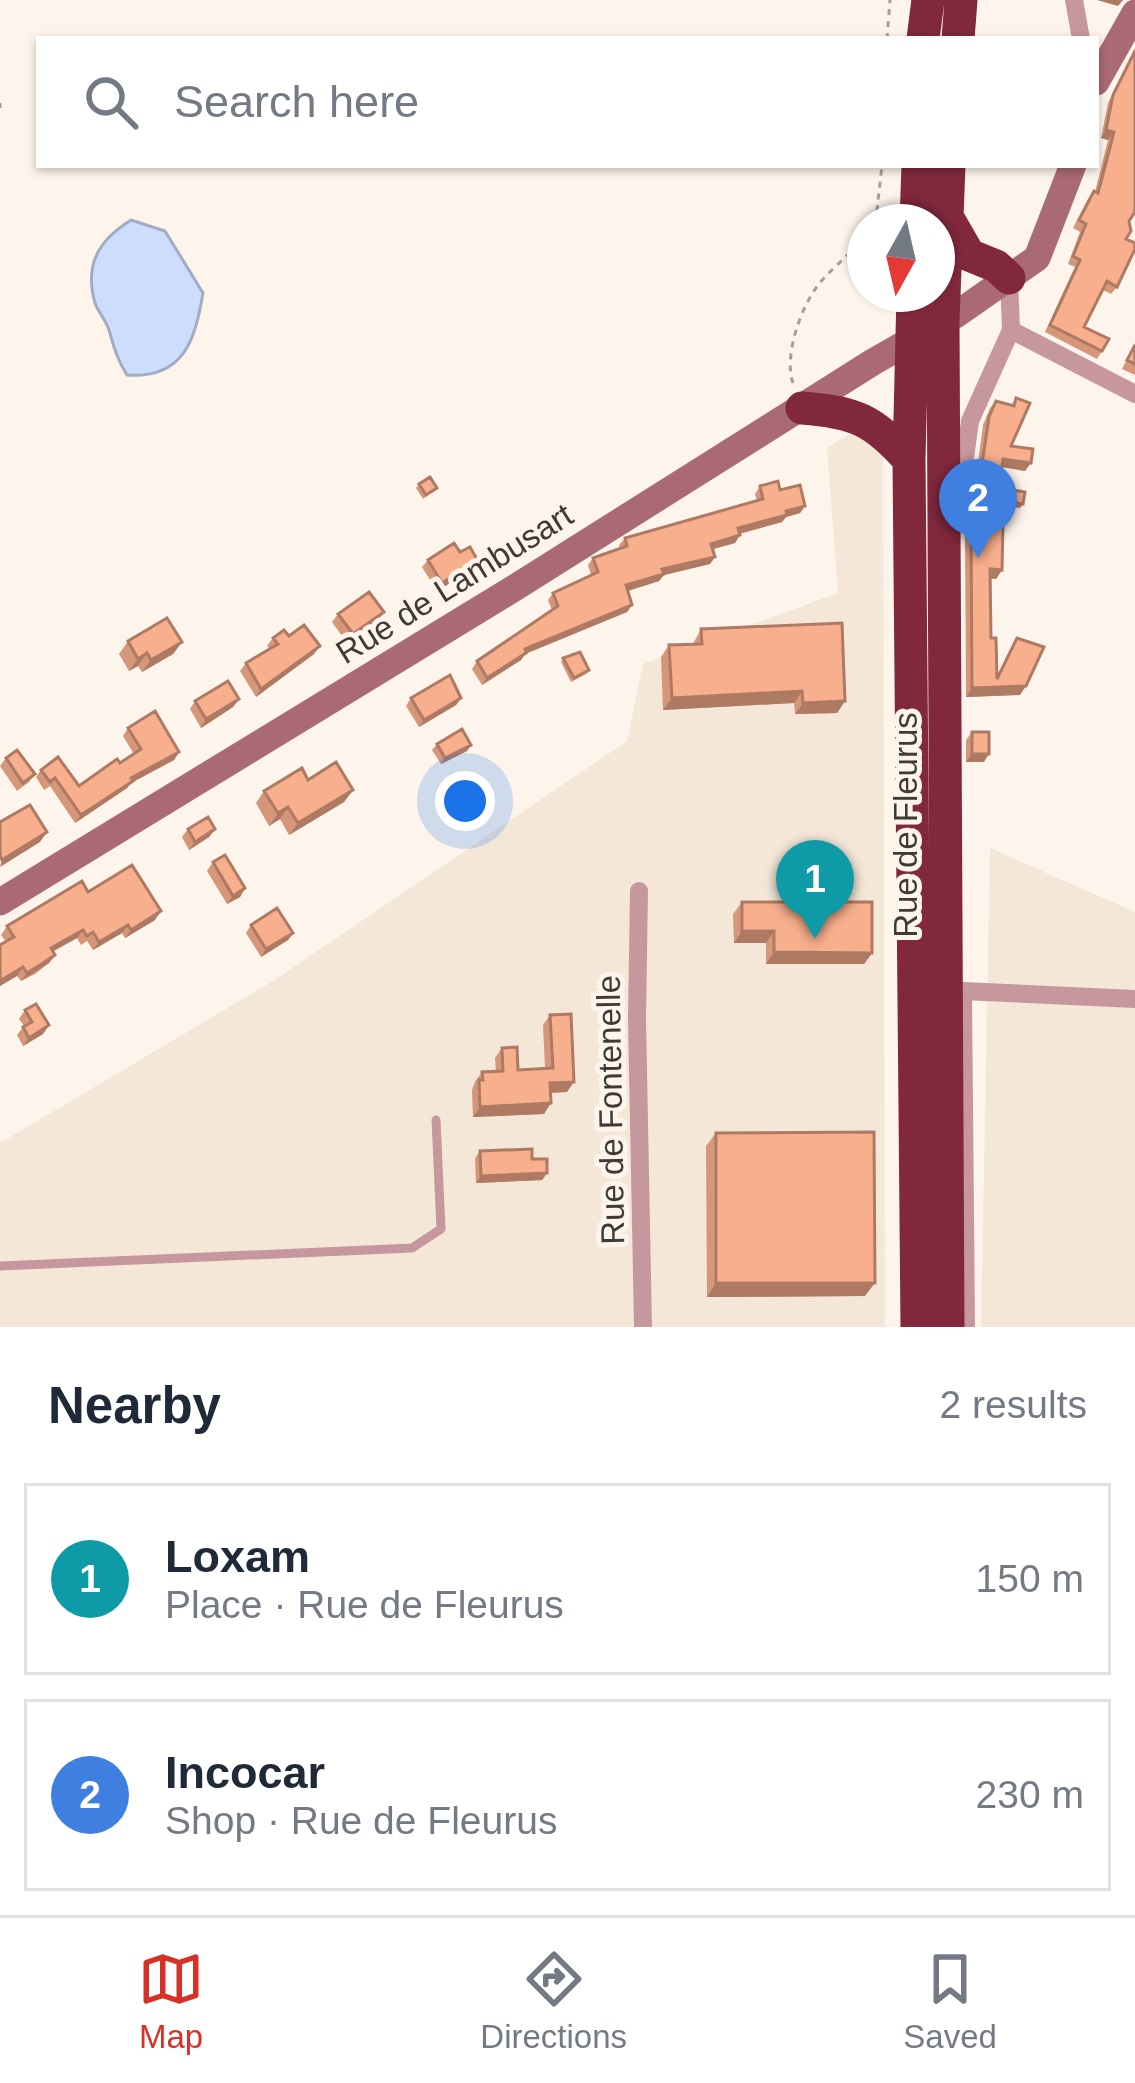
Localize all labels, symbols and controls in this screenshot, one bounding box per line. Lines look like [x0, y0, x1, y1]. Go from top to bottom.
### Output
search box [36, 36, 1099, 168]
icon: search [78, 69, 144, 135]
text: Search here [174, 76, 419, 127]
north arrow [847, 204, 955, 312]
pin: 2 [939, 459, 1017, 558]
street label: Rue de Lambusart [329, 496, 579, 671]
street label: Rue de Fleurus [887, 712, 924, 938]
your location [435, 771, 495, 831]
pin: 1 [776, 840, 854, 939]
street label: Rue de Fontenelle [590, 975, 631, 1245]
text: Nearby [48, 1377, 221, 1434]
text: 2 results [940, 1383, 1087, 1426]
text: Loxam [165, 1531, 310, 1582]
text: 1 [79, 1557, 101, 1600]
text: 150 m [976, 1557, 1084, 1600]
text: Place · Rue de Fleurus [165, 1583, 564, 1626]
text: Incocar [165, 1747, 325, 1798]
text: 2 [79, 1773, 101, 1816]
text: 230 m [976, 1773, 1084, 1816]
text: Shop · Rue de Fleurus [165, 1799, 557, 1842]
tab: Map [138, 1946, 204, 2056]
tab: Directions [480, 1946, 627, 2056]
tab: Saved [903, 1946, 997, 2056]

